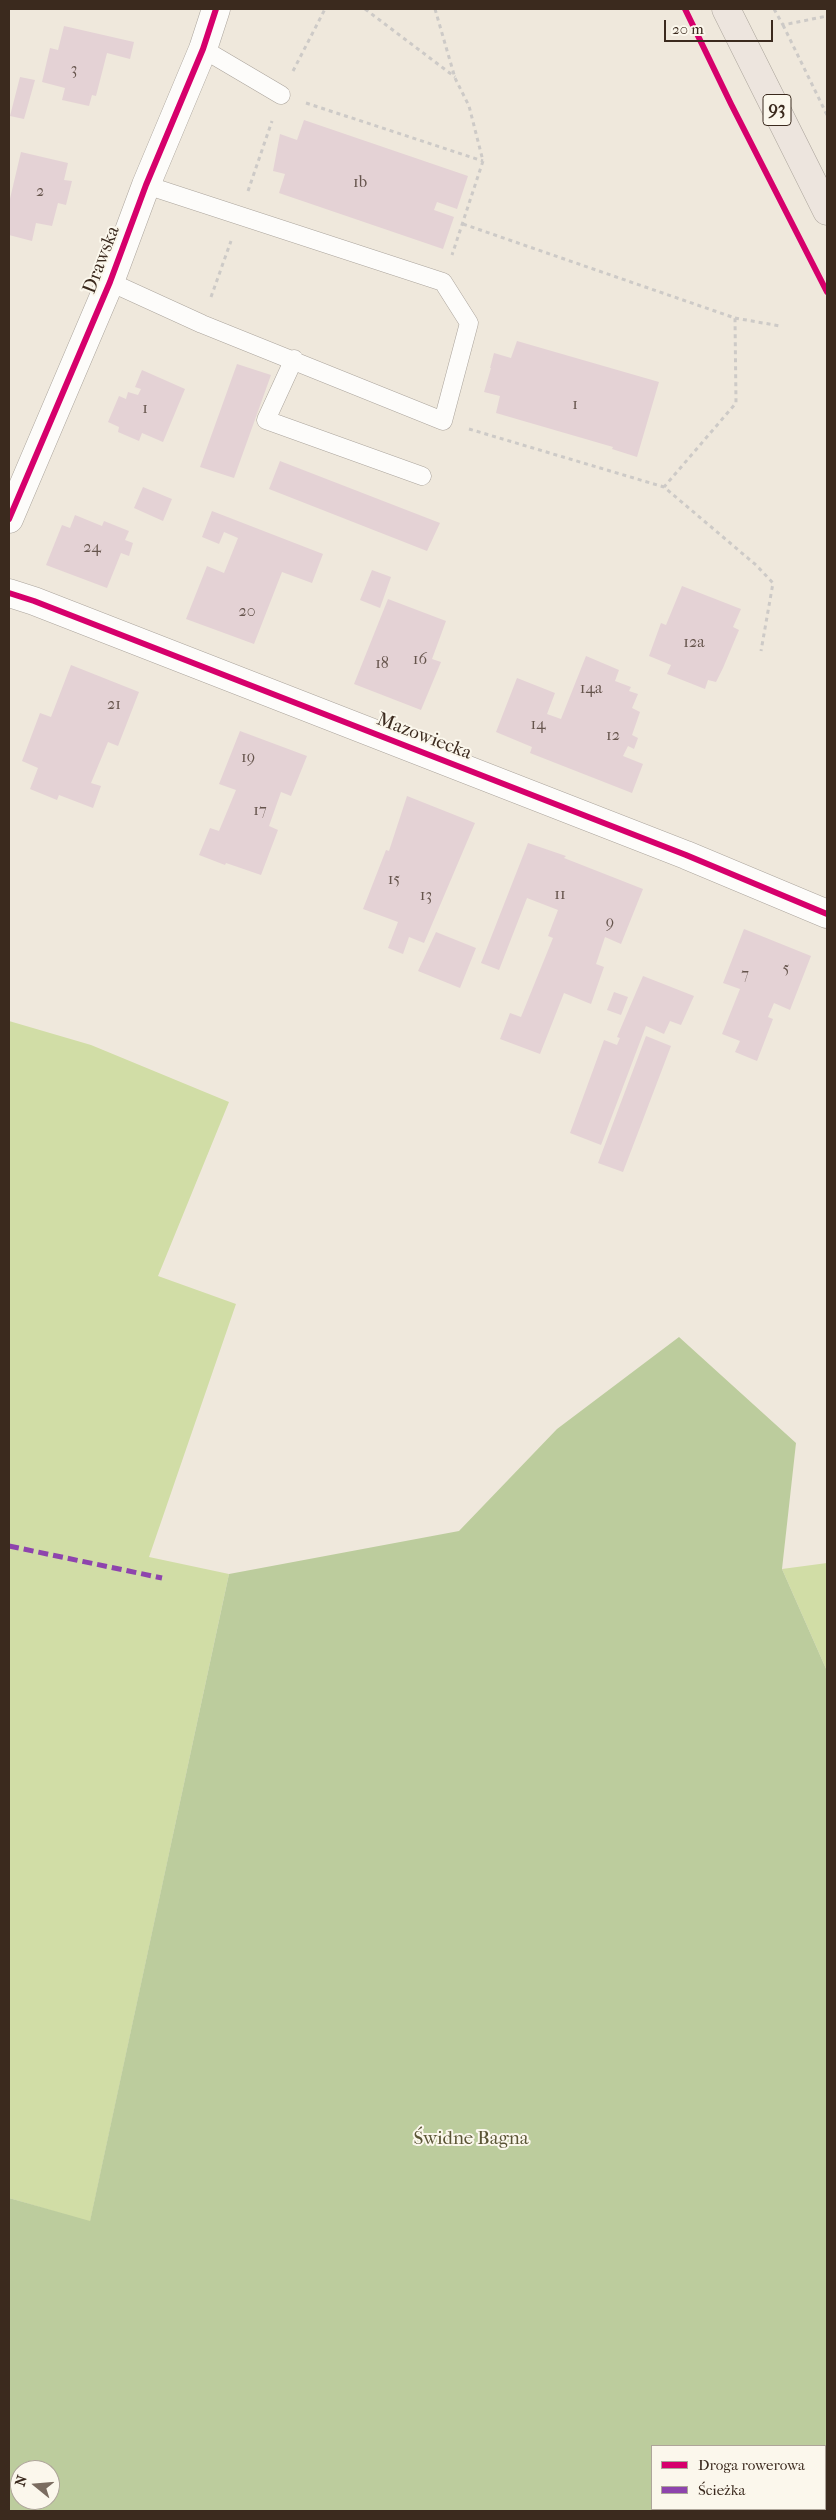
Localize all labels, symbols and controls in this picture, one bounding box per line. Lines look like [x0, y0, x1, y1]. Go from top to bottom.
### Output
scale bar [666, 10, 775, 42]
text: 20 m [672, 20, 704, 38]
house number: 3 [71, 60, 77, 80]
road number: 93 [763, 94, 791, 126]
house number: 1b [353, 173, 367, 193]
house number: 2 [36, 182, 44, 202]
street label: Drawska [79, 223, 125, 297]
house number: 1 [572, 395, 578, 415]
house number: 1 [142, 399, 148, 419]
house number: 24 [83, 538, 101, 558]
house number: 20 [238, 602, 256, 622]
house number: 12a [683, 633, 705, 653]
house number: 16 [413, 650, 427, 670]
house number: 18 [375, 654, 389, 674]
house number: 14a [580, 679, 602, 699]
house number: 21 [107, 695, 121, 715]
street label: Mazowiecka [373, 708, 475, 766]
house number: 14 [530, 715, 546, 735]
house number: 12 [606, 726, 620, 746]
house number: 19 [241, 748, 255, 768]
house number: 17 [253, 801, 267, 821]
house number: 15 [388, 870, 400, 890]
house number: 11 [554, 885, 566, 905]
house number: 13 [420, 886, 432, 906]
house number: 9 [606, 913, 614, 933]
house number: 5 [783, 959, 789, 979]
house number: 7 [741, 965, 749, 985]
park label: Świdne Bagna [413, 2128, 529, 2150]
legend [651, 2445, 826, 2510]
text: Droga rowerowa [698, 2456, 805, 2474]
north arrow [10, 2460, 60, 2510]
text: N [11, 2473, 31, 2488]
text: Ścieżka [698, 2481, 745, 2499]

